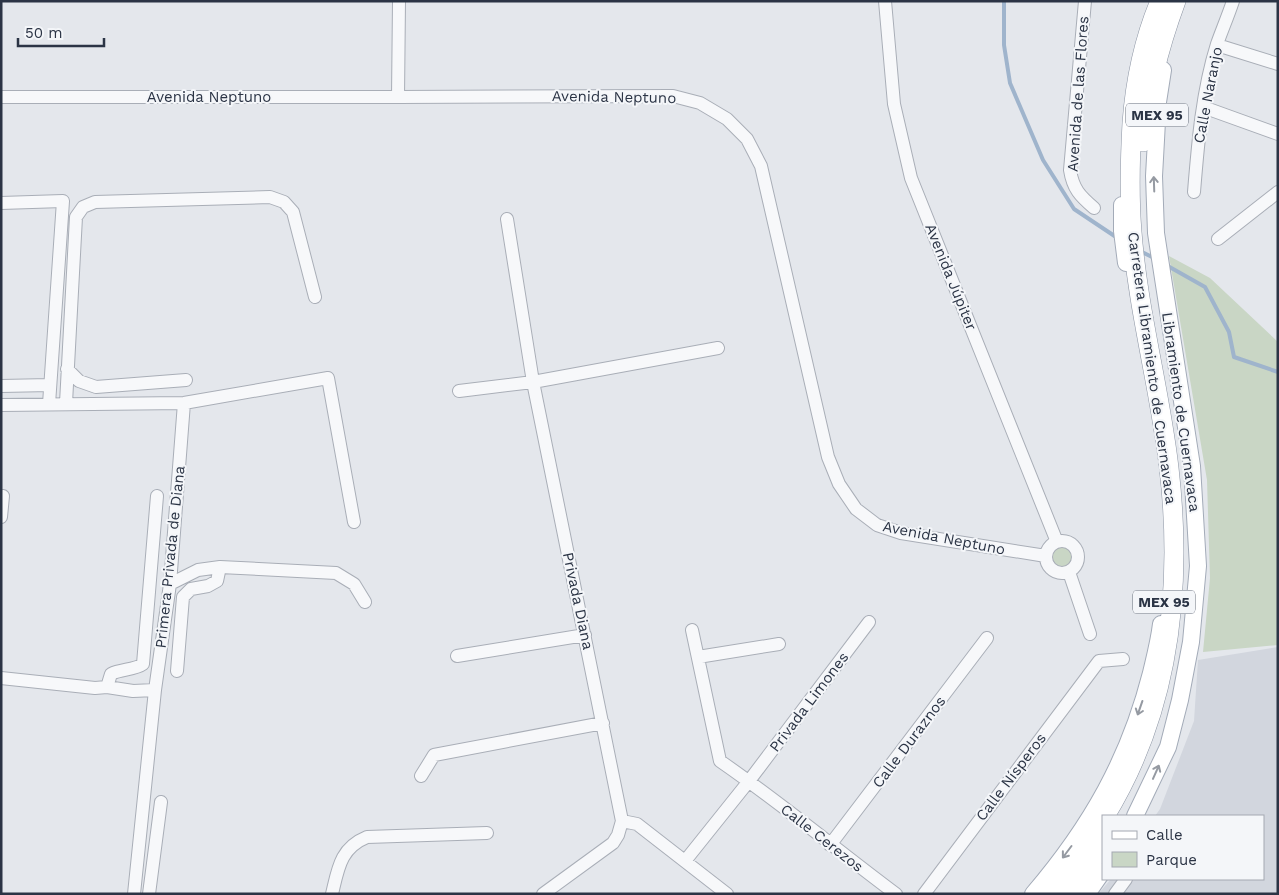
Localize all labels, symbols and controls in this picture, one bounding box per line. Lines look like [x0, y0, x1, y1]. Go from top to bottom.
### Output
scale bar [18, 15, 104, 47]
street label: Avenida de las Flores [1064, 15, 1092, 173]
text: 50 m [25, 24, 62, 42]
street label: Calle Naranjo [1190, 45, 1226, 145]
street label: Avenida Neptuno [552, 87, 676, 107]
street label: Avenida Neptuno [147, 88, 271, 106]
road number: MEX 95 [1126, 104, 1188, 126]
one-way arrow [1150, 177, 1159, 193]
street label: Avenida Júpiter [921, 221, 981, 333]
street label: Carretera Libramiento de Cuernavaca [1124, 231, 1180, 505]
street label: Libramiento de Cuernavaca [1158, 311, 1204, 513]
street label: Primera Privada de Diana [151, 464, 189, 649]
street label: Avenida Neptuno [881, 517, 1007, 559]
street label: Privada Diana [559, 551, 597, 652]
road number: MEX 95 [1133, 590, 1195, 614]
street label: Privada Limones [766, 649, 852, 755]
street label: Calle Duraznos [869, 692, 949, 792]
one-way arrow [1135, 700, 1144, 715]
street label: Calle Nísperos [972, 729, 1050, 825]
one-way arrow [1152, 765, 1162, 780]
street label: Calle Cerezos [777, 800, 867, 876]
legend [1102, 815, 1264, 880]
text: Calle [1146, 826, 1183, 844]
one-way arrow [1062, 845, 1072, 859]
text: Parque [1146, 851, 1197, 869]

